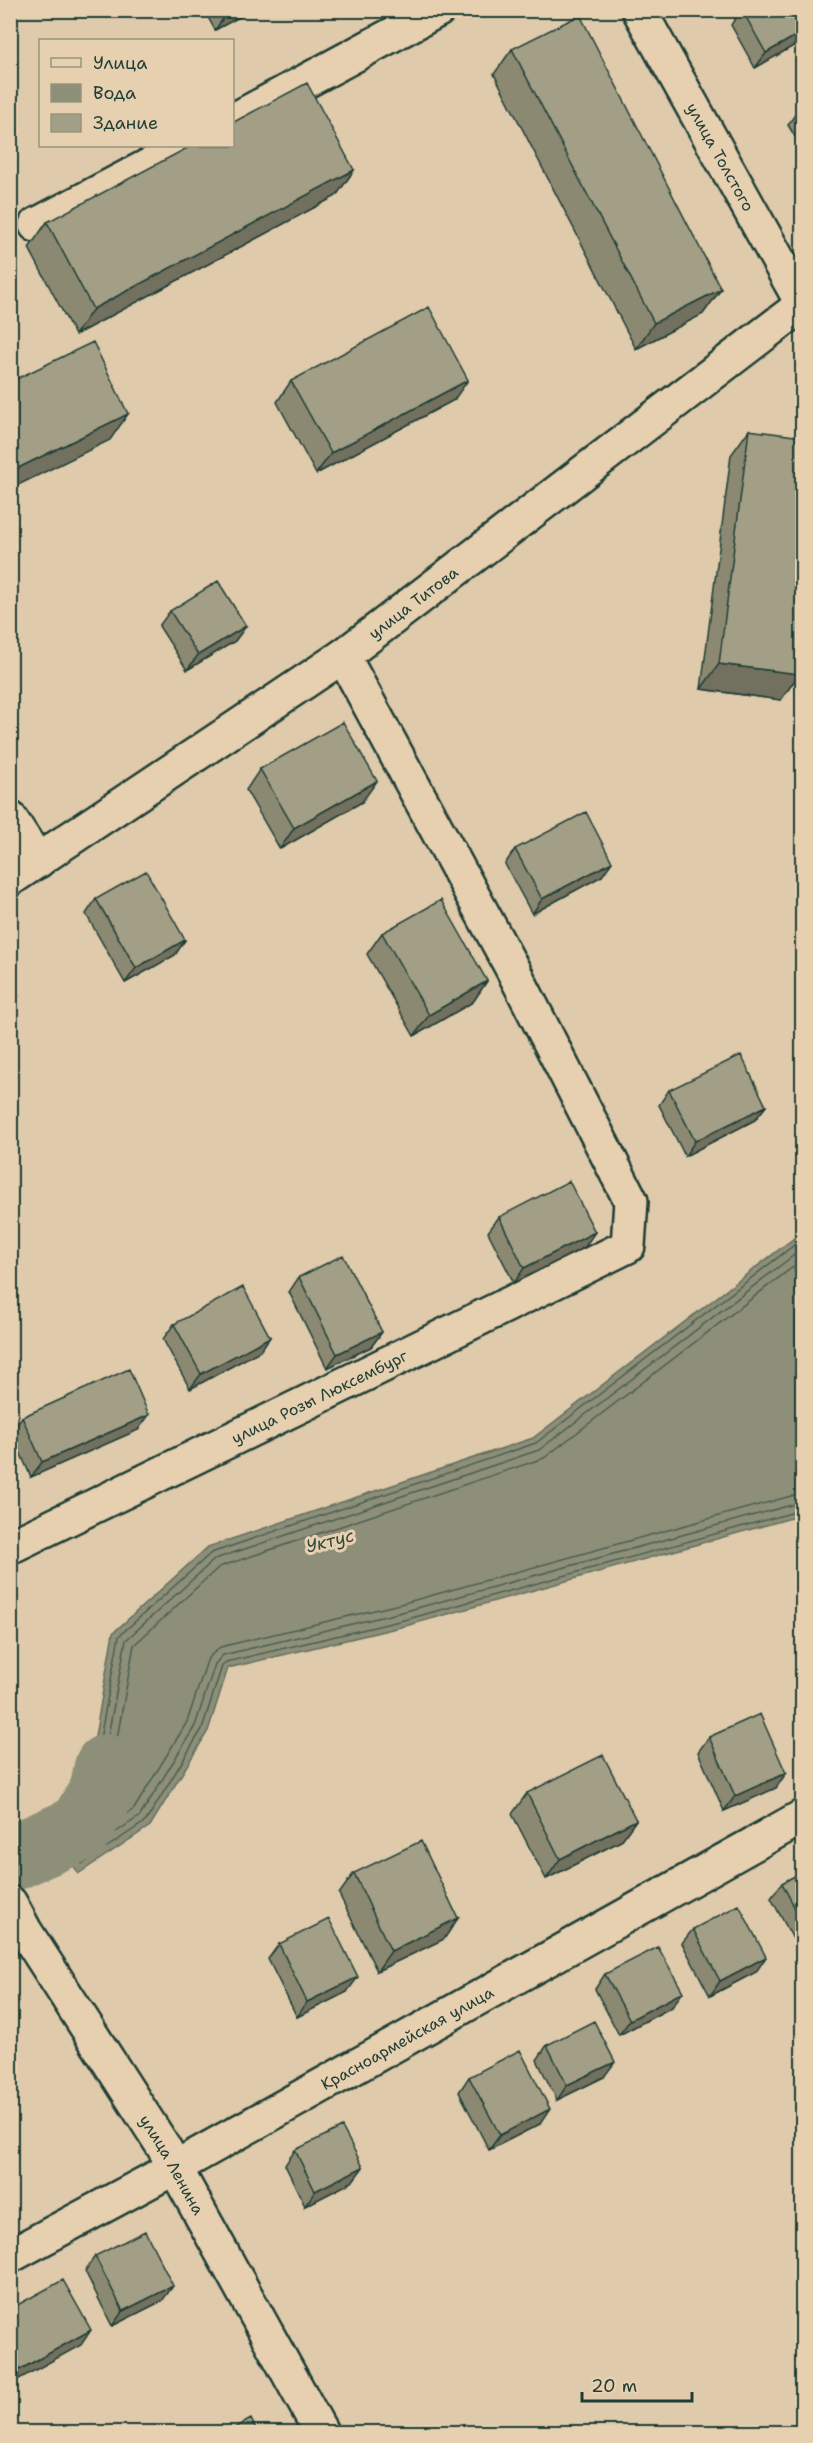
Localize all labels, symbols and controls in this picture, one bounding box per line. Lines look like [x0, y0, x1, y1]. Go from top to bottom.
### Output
legend [39, 39, 234, 147]
text: Улица [93, 51, 147, 75]
text: Вода [93, 81, 136, 105]
street label: улица Толстого [682, 99, 759, 215]
text: Здание [93, 111, 158, 135]
street label: улица Титова [364, 561, 462, 643]
street label: улица Розы Люксембург [228, 1344, 412, 1448]
water label: Уктус [303, 1523, 357, 1559]
street label: Красноармейская улица [317, 1981, 497, 2095]
street label: улица Ленина [135, 2111, 209, 2218]
scale bar [582, 2365, 692, 2403]
text: 20 m [591, 2374, 637, 2398]

